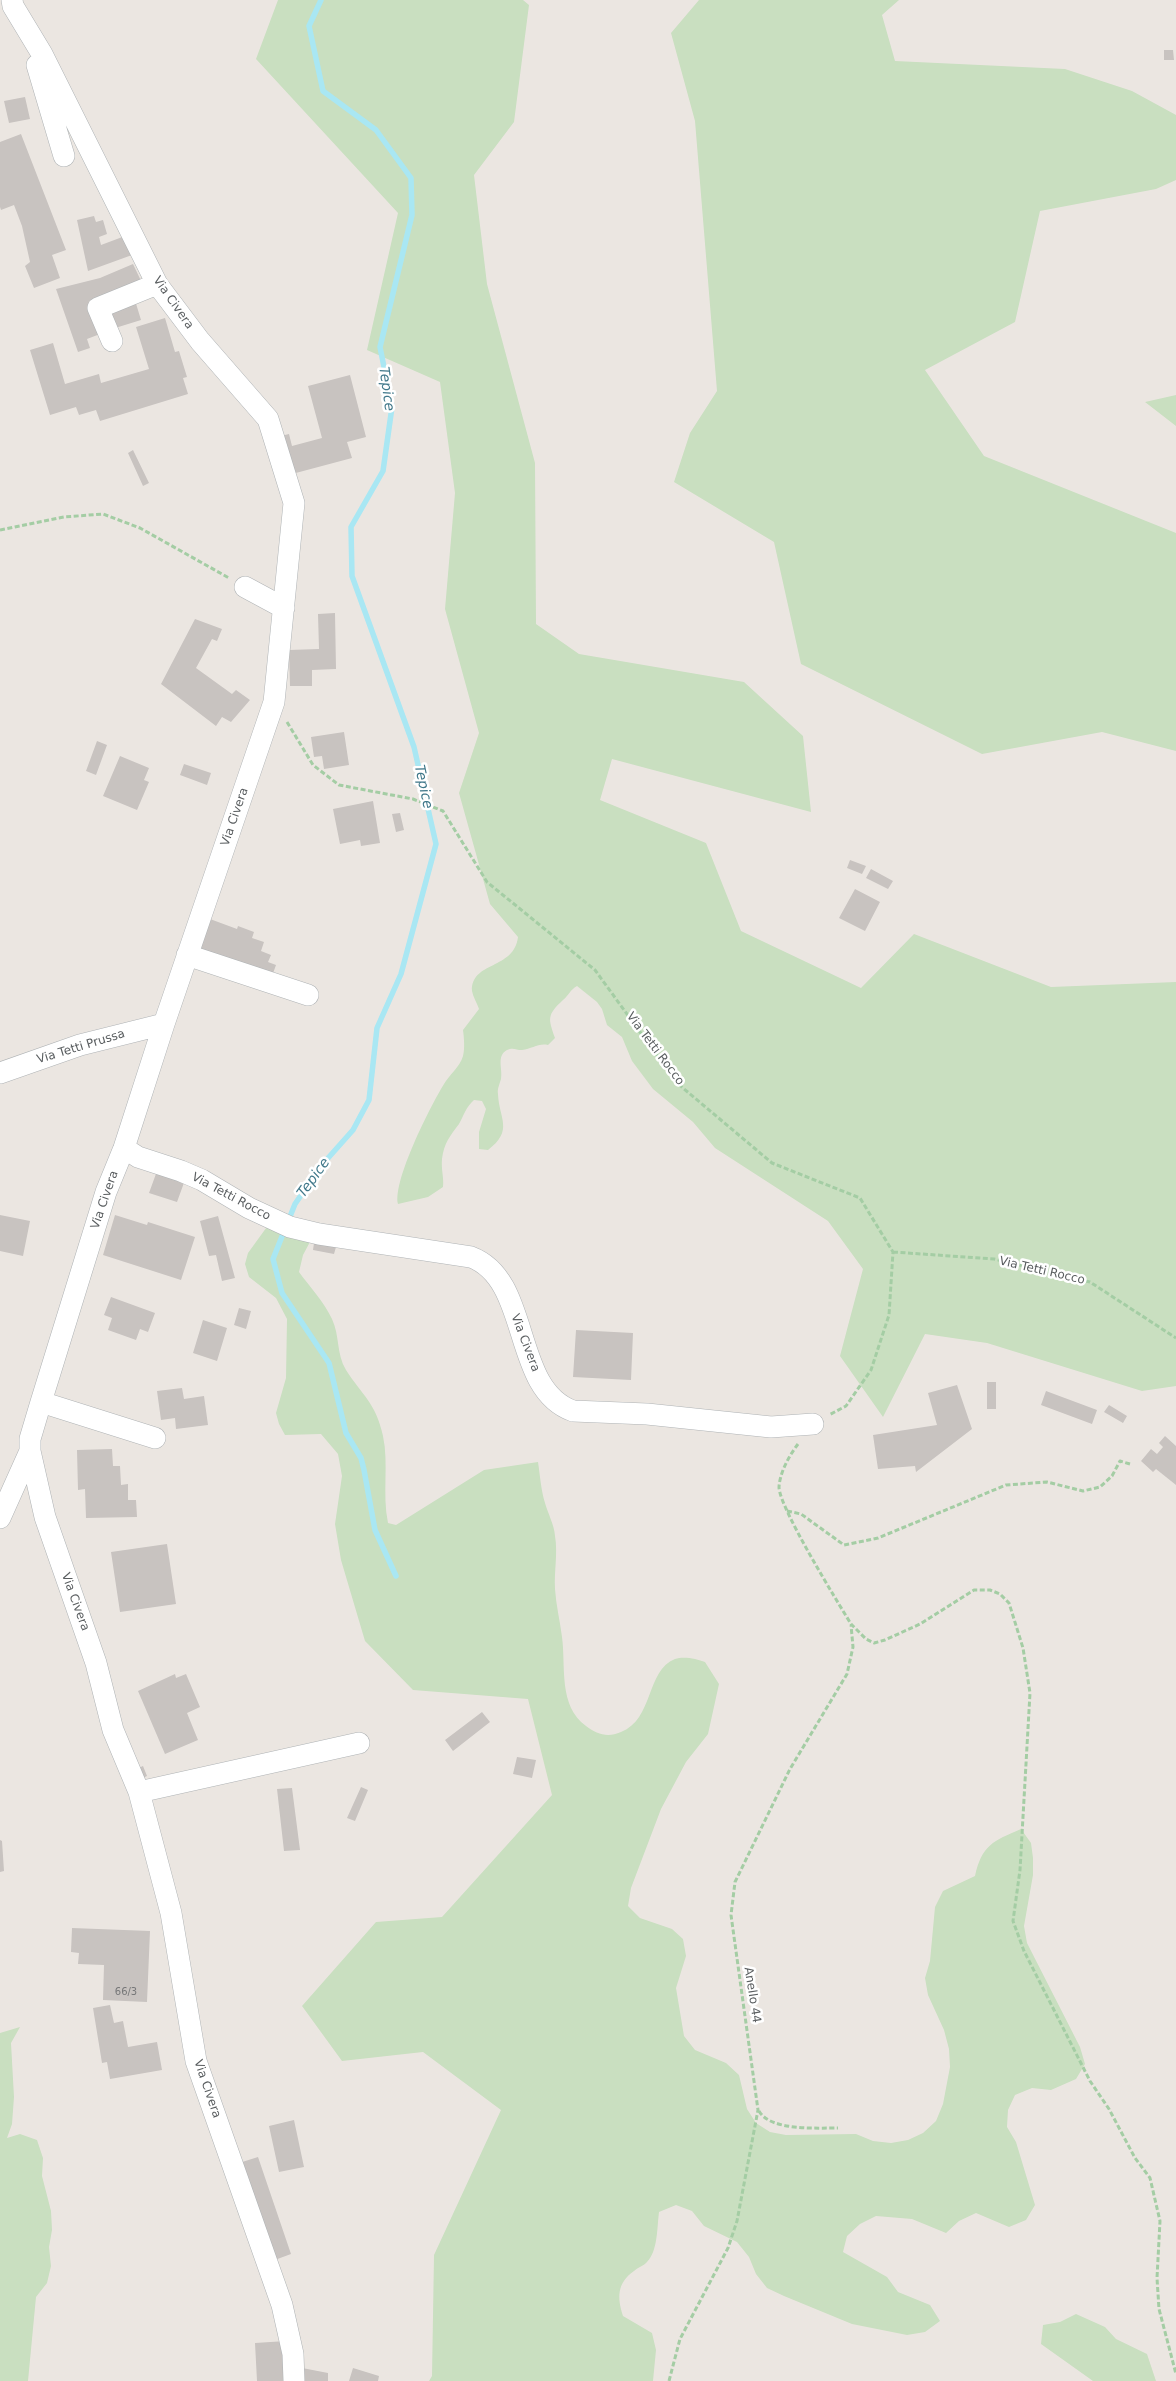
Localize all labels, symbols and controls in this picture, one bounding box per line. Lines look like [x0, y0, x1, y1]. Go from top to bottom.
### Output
street label: Via Civera [150, 274, 196, 332]
water label: Tepice [375, 366, 397, 412]
water label: Tepice [410, 763, 436, 811]
street label: Via Civera [218, 786, 252, 848]
street label: Via Tetti Rocco [623, 1010, 687, 1088]
street label: Via Tetti Prussa [35, 1027, 127, 1067]
water label: Tepice [294, 1155, 334, 1201]
street label: Via Civera [88, 1169, 122, 1231]
street label: Via Tetti Rocco [189, 1170, 273, 1224]
street label: Via Tetti Rocco [998, 1254, 1086, 1288]
street label: Via Civera [507, 1312, 543, 1374]
street label: Via Civera [58, 1571, 92, 1633]
street label: Anello 44 [740, 1966, 764, 2024]
house number: 66/3 [115, 1986, 137, 1998]
street label: Via Civera [190, 2058, 224, 2120]

